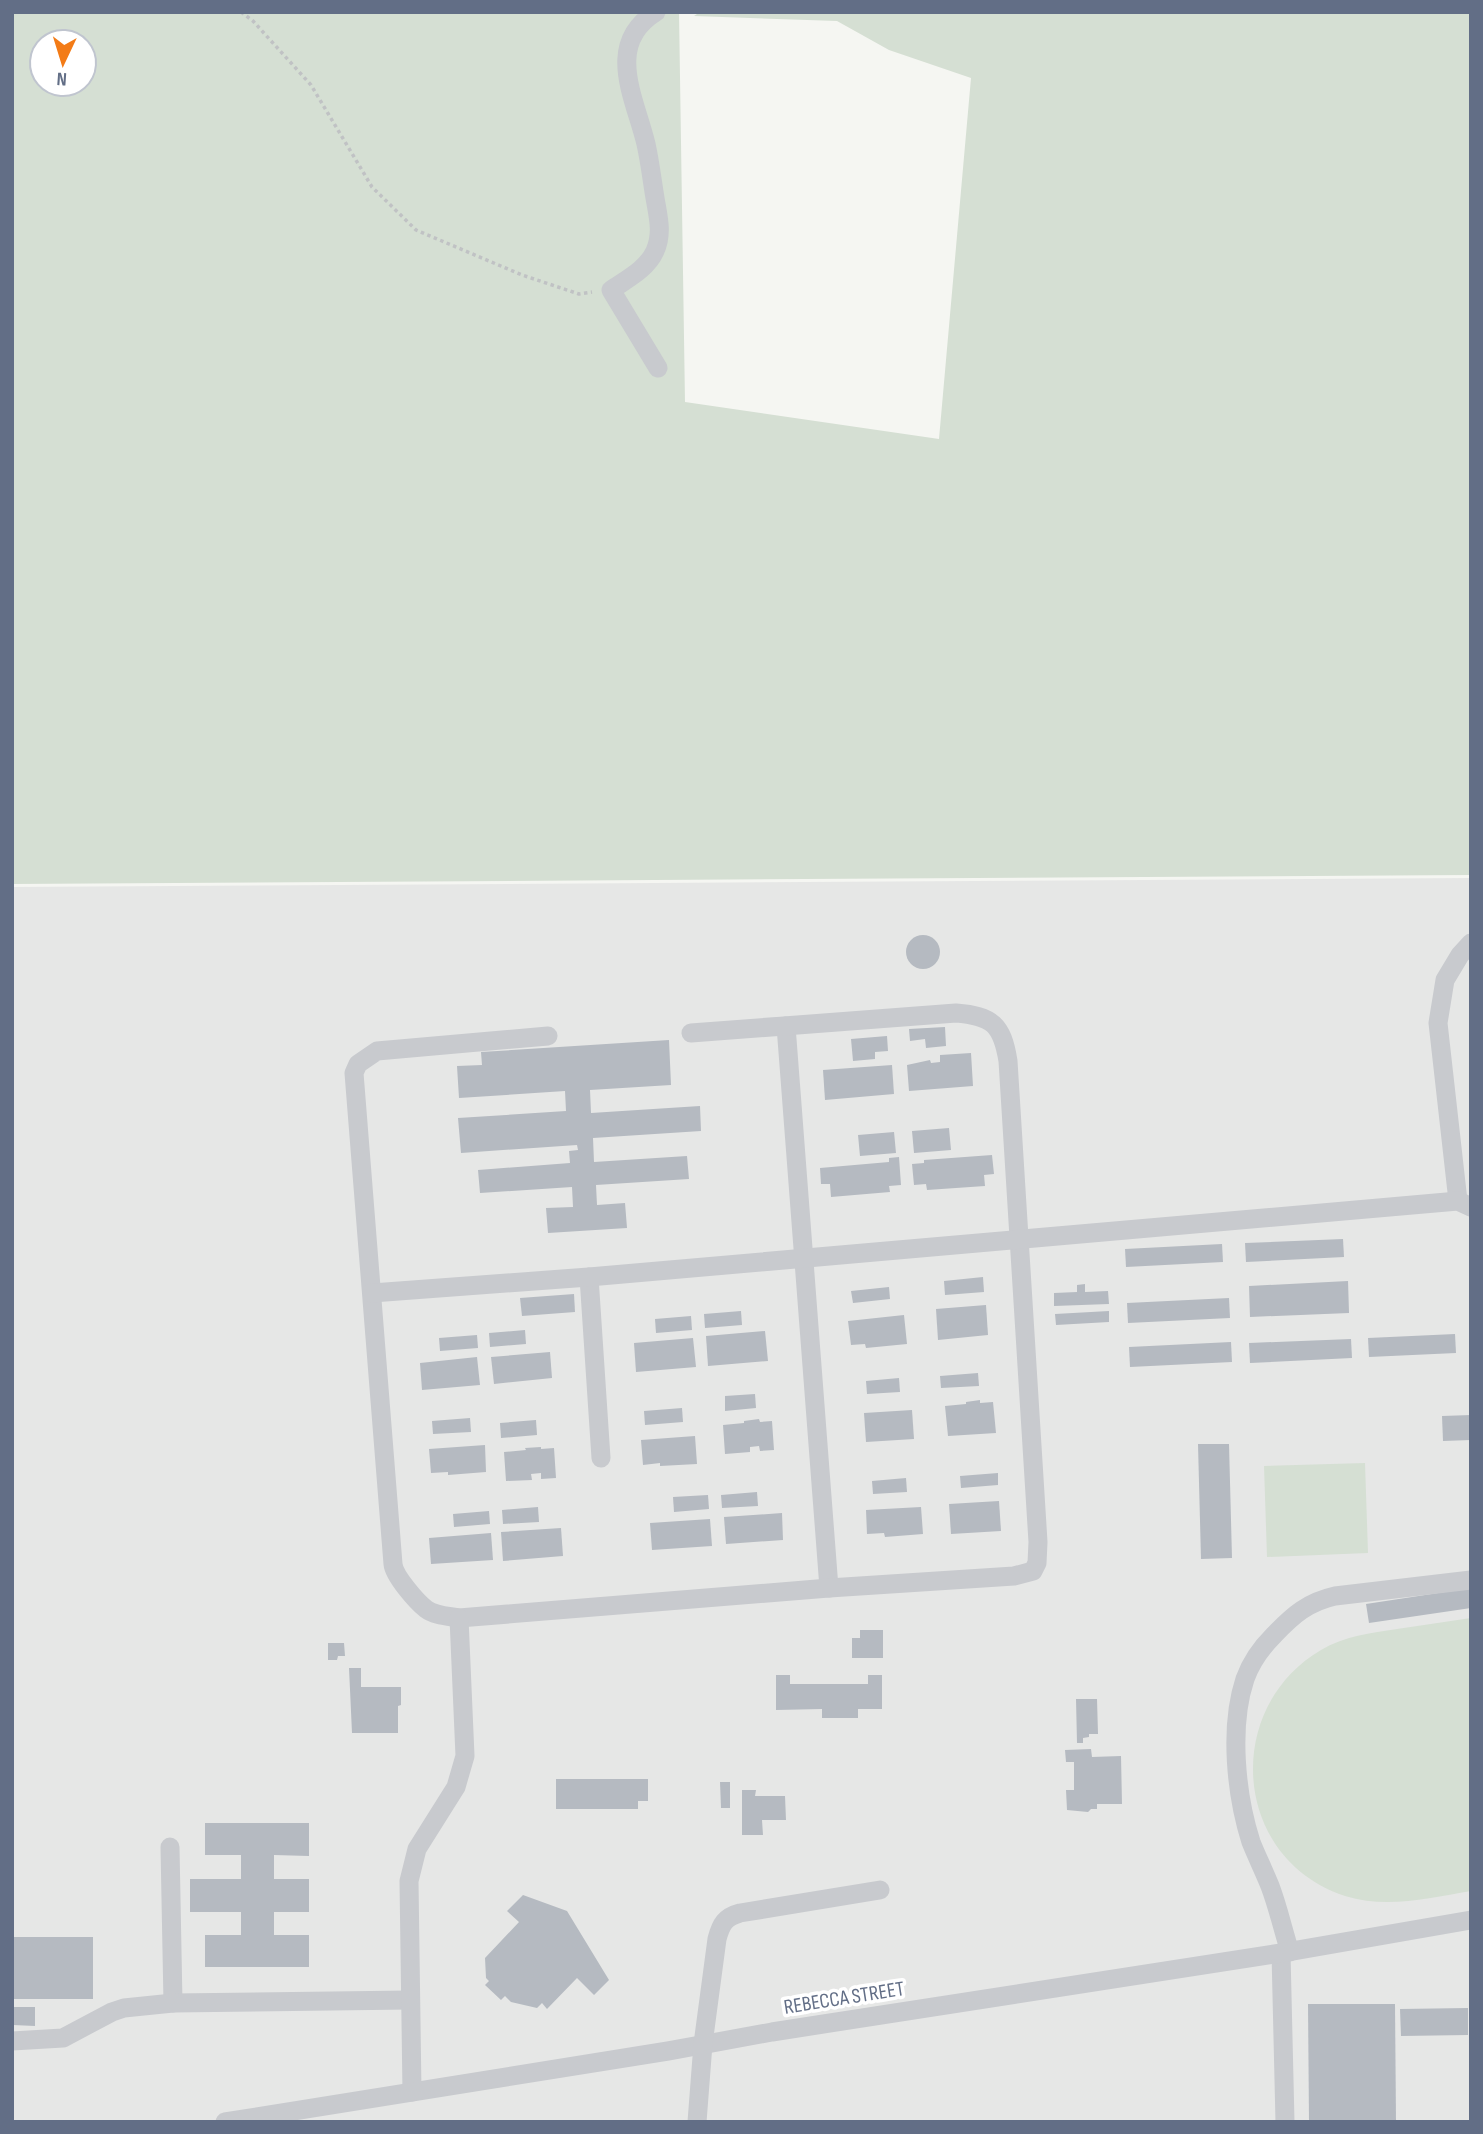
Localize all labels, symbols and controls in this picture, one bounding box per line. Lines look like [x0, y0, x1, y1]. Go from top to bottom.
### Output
north arrow [28, 28, 98, 98]
text: N [56, 67, 68, 90]
street label: REBECCA STREET [782, 1976, 906, 2020]

